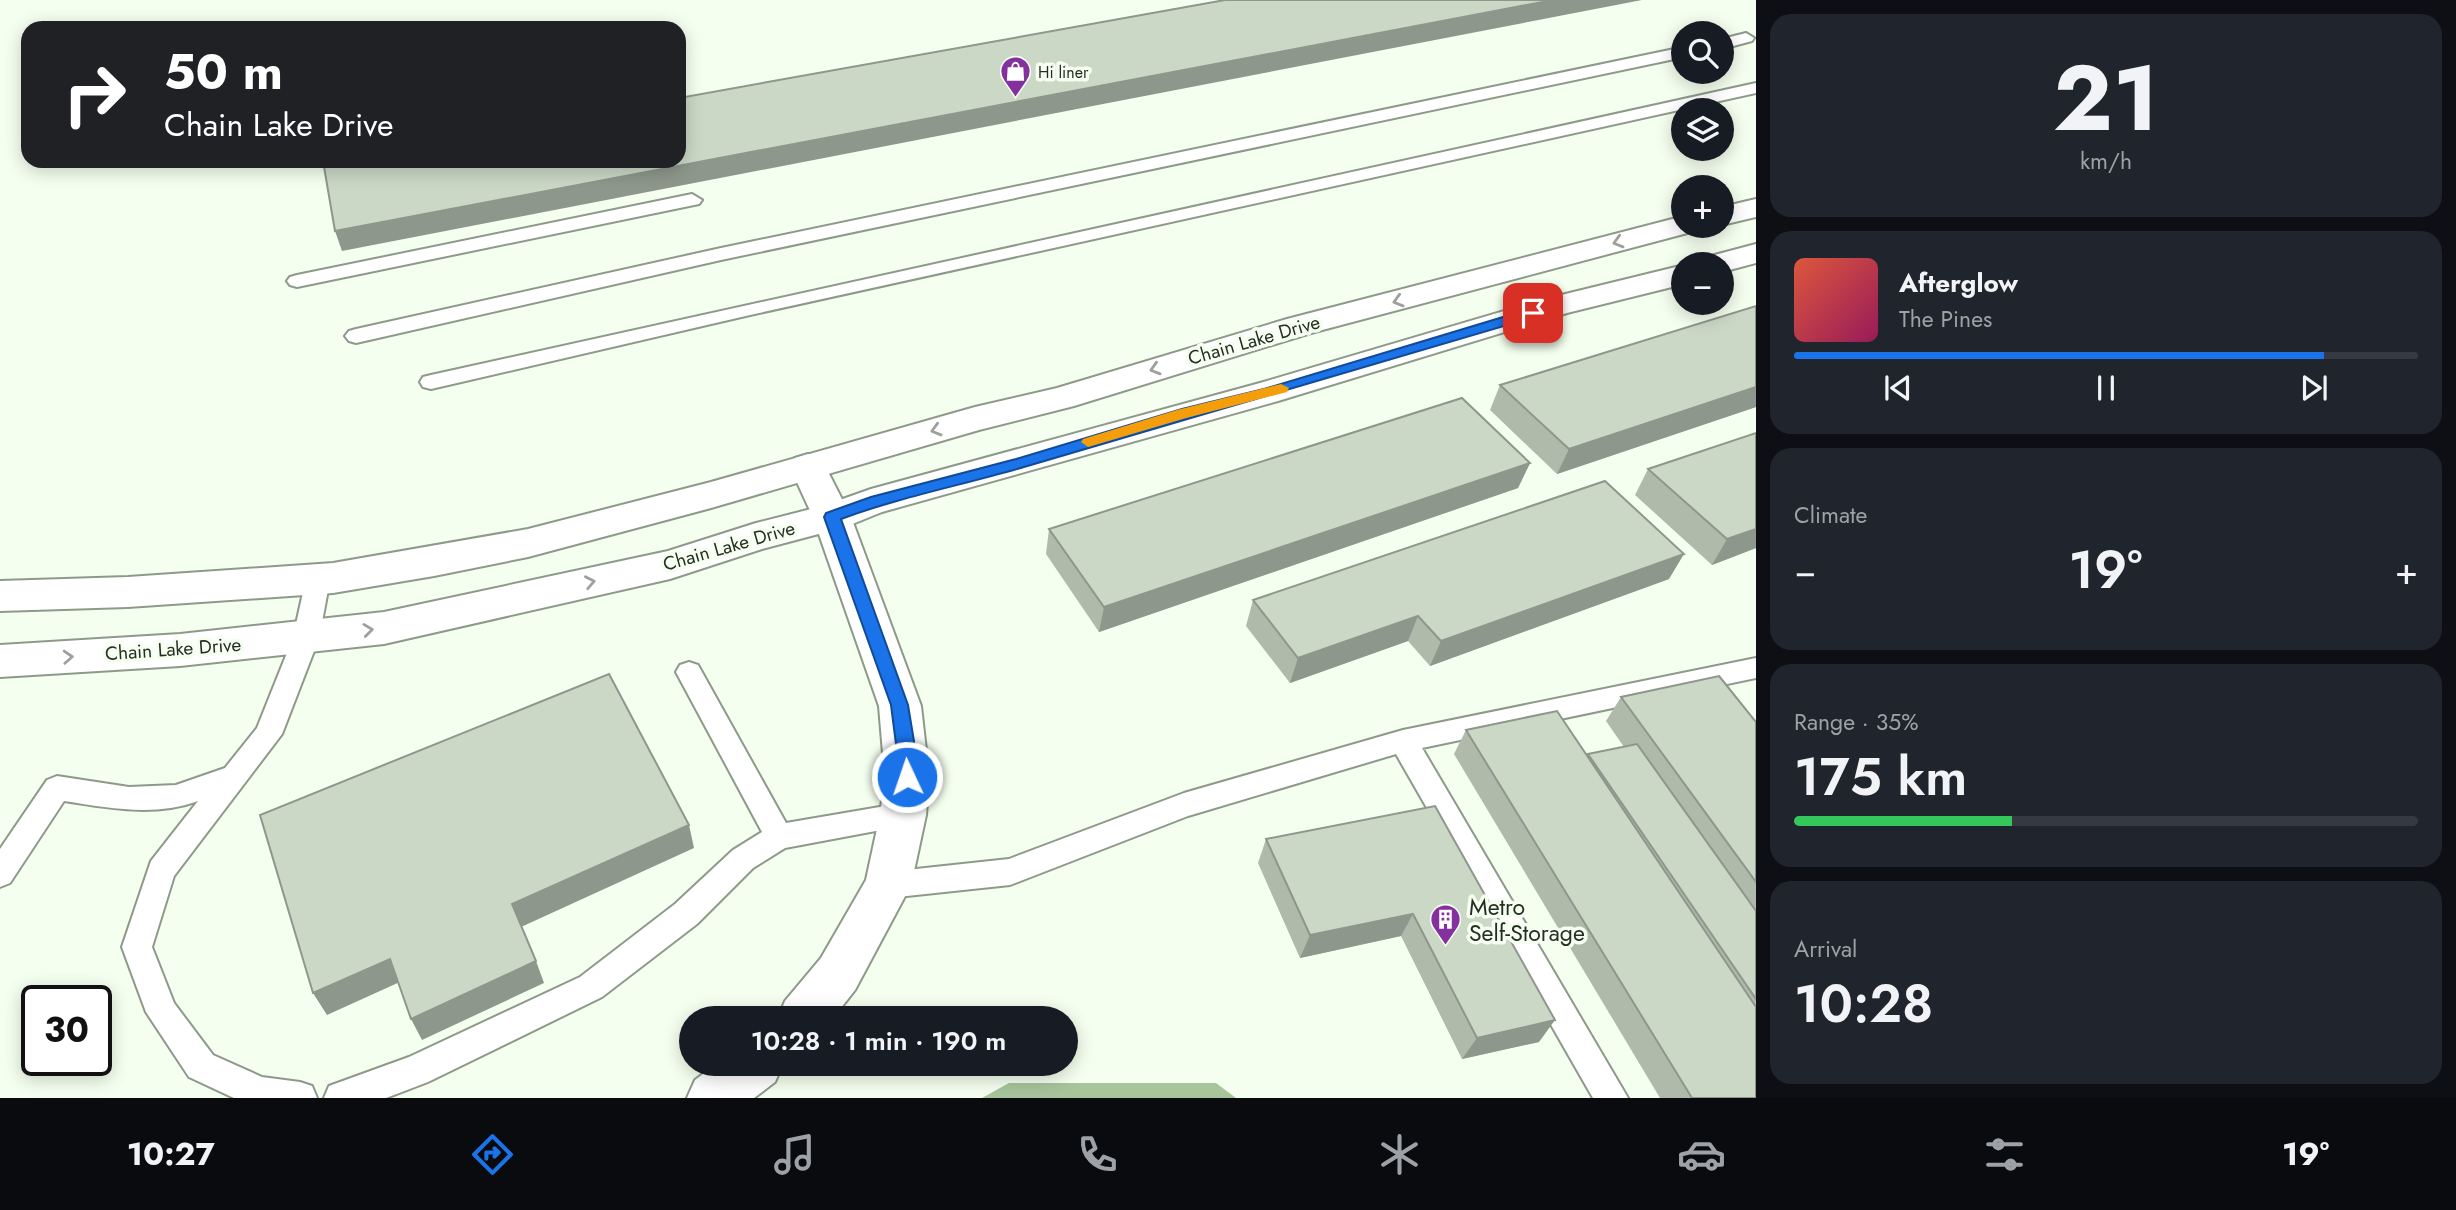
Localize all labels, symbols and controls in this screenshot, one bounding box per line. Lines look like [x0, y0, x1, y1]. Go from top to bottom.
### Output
map controls [1671, 21, 1734, 315]
button: search [1671, 21, 1734, 84]
text: 21 [2053, 33, 2159, 164]
text: 50 m [164, 37, 283, 107]
icon: right [49, 49, 140, 140]
shop icon: Hi liner [998, 55, 1032, 99]
place label: Hi liner [1038, 61, 1089, 84]
button: layers [1671, 98, 1734, 161]
text: Chain Lake Drive [164, 102, 393, 148]
text: km/h [2080, 144, 2132, 178]
button: + [1671, 175, 1734, 238]
one-way arrow [1612, 234, 1624, 249]
button: − [1671, 252, 1734, 315]
text: Afterglow [1899, 264, 2018, 302]
pin [1503, 283, 1563, 343]
one-way arrow [1392, 292, 1404, 307]
icon: arrive [1514, 294, 1552, 332]
text: The Pines [1899, 302, 1992, 336]
street label: Chain Lake Drive [1185, 308, 1323, 372]
one-way arrow [1149, 360, 1161, 375]
icon: previous [1879, 369, 1917, 407]
icon: pause [2087, 369, 2125, 407]
icon: next [2295, 369, 2333, 407]
one-way arrow [930, 422, 942, 436]
text: Climate [1794, 498, 1867, 532]
street label: Chain Lake Drive [660, 514, 798, 578]
text: 19° [2069, 532, 2143, 608]
text: − [1794, 543, 1816, 598]
text: + [2395, 543, 2418, 598]
one-way arrow [584, 575, 596, 590]
one-way arrow [362, 622, 374, 637]
street label: Chain Lake Drive [104, 631, 242, 667]
one-way arrow [63, 649, 74, 664]
text: Range · 35% [1794, 705, 1918, 739]
text: 175 km [1794, 739, 1967, 815]
position arrow [870, 740, 944, 814]
place label: Metro Self-Storage [1469, 890, 1585, 950]
building icon: Metro Self-Storage [1429, 903, 1463, 947]
text: Arrival [1794, 932, 1857, 966]
text: 10:28 [1794, 966, 1933, 1042]
speed limit sign: 30 [21, 985, 112, 1076]
text: 10:28 · 1 min · 190 m [751, 1022, 1006, 1060]
icon: directions [468, 1130, 517, 1179]
icon: music [770, 1130, 819, 1179]
icon: phone [1073, 1130, 1122, 1179]
icon: climate [1375, 1130, 1424, 1179]
icon: car [1677, 1130, 1726, 1179]
icon: filters [1980, 1130, 2029, 1179]
text: 10:27 [127, 1131, 215, 1177]
text: 19° [2282, 1131, 2329, 1177]

